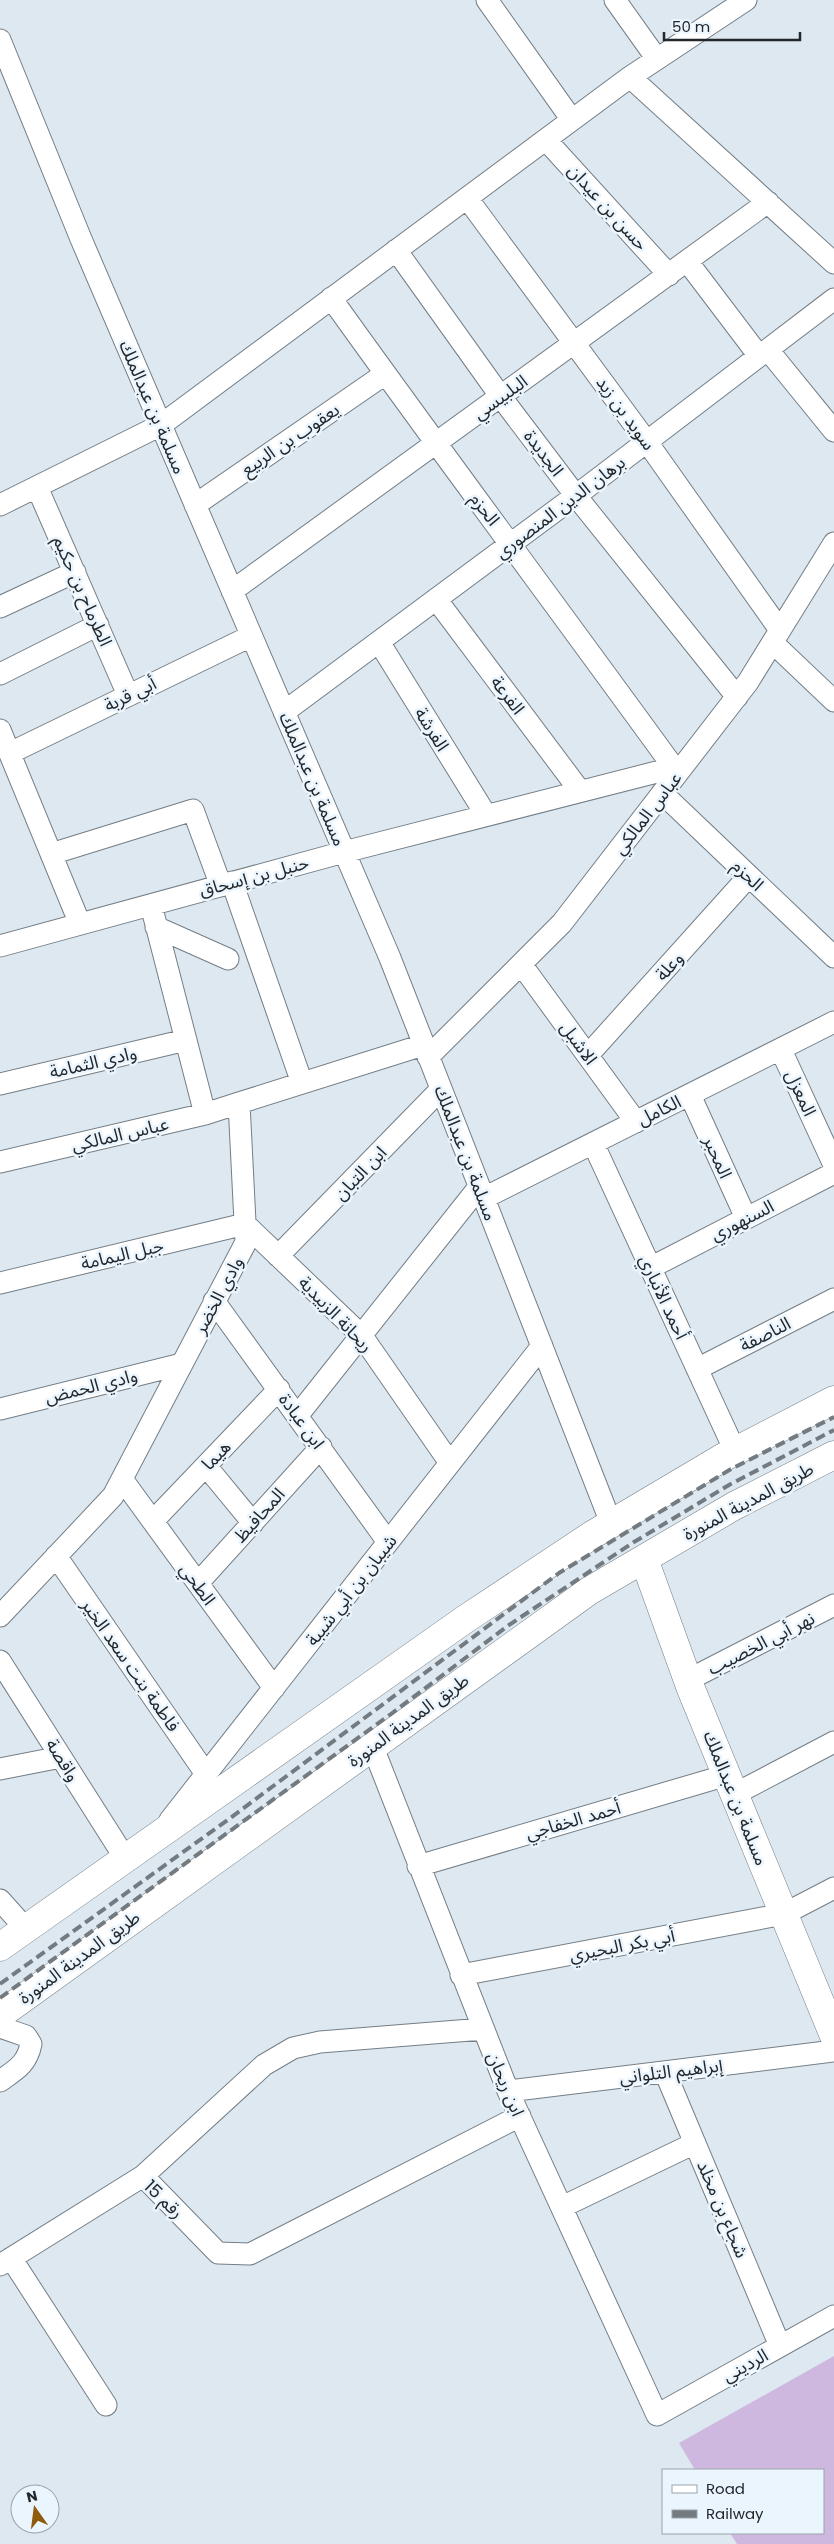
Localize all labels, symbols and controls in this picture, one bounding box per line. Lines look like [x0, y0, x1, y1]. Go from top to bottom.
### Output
scale bar [664, 10, 800, 42]
text: 50 m [672, 16, 710, 37]
street label: حسن بن عيدان [562, 158, 654, 256]
street label: مسلمة بن عبدالملك [114, 336, 192, 478]
street label: البلبيسي [468, 369, 533, 426]
street label: سويد بن زيد [591, 371, 661, 455]
street label: يعقوب بن الربيع [236, 397, 345, 483]
street label: الجديدة [518, 425, 570, 481]
street label: برهان الدين المنصوري [490, 450, 631, 565]
street label: الحزم [463, 487, 506, 532]
street label: الطرماح بن حكيم [47, 532, 119, 651]
street label: أبي قربة [100, 671, 161, 718]
street label: الفرعة [485, 671, 531, 719]
street label: الفرشة [409, 702, 455, 756]
street label: مسلمة بن عبدالملك [274, 708, 352, 850]
street label: عباس المالكي [607, 766, 688, 860]
street label: حنبل بن إسحاق [196, 849, 312, 903]
street label: الحزم [725, 854, 769, 898]
street label: وعلة [649, 946, 689, 986]
street label: الاشبل [555, 1016, 603, 1070]
street label: وادي الثمامة [47, 1040, 139, 1085]
street label: المعزل [779, 1066, 823, 1120]
street label: مسلمة بن عبدالملك [429, 1082, 503, 1224]
street label: الكامل [633, 1089, 685, 1131]
street label: عباس المالكي [69, 1111, 171, 1158]
street label: المحبر [697, 1131, 738, 1182]
street label: ابن التبان [328, 1140, 392, 1206]
street label: السنهوري [706, 1193, 779, 1248]
street label: جبل اليمامة [78, 1232, 166, 1276]
street label: أحمد الأنباري [632, 1251, 695, 1344]
street label: وادي الخضر [187, 1252, 250, 1339]
street label: ريحانة الزبيدية [293, 1270, 379, 1358]
street label: الناصفة [735, 1311, 795, 1357]
street label: وادي الحمض [42, 1362, 140, 1411]
street label: ابن عبادة [273, 1388, 331, 1454]
street label: هيما [196, 1435, 236, 1475]
street label: طريق المدينة المنورة [678, 1456, 818, 1546]
street label: المحافيظ [228, 1482, 290, 1548]
street label: شيبان بن أبي شيبة [300, 1529, 403, 1652]
street label: الطحي [173, 1558, 222, 1611]
street label: فاطمة بنت سعد الخير [75, 1593, 186, 1737]
street label: نهر أبي الخصيب [703, 1605, 819, 1682]
street label: طريق المدينة المنورة [342, 1667, 474, 1773]
street label: مسلمة بن عبدالملك [698, 1727, 774, 1869]
street label: واقصة [40, 1734, 86, 1786]
street label: أحمد الخفاجي [522, 1794, 624, 1847]
street label: طريق المدينة المنورة [13, 1904, 145, 2010]
street label: أبي بكر البحيري [567, 1923, 677, 1969]
street label: ابن ريحان [481, 2048, 531, 2120]
street label: إبراهيم التلواني [618, 2052, 724, 2091]
street label: شجاع بن مخلد [689, 2157, 755, 2262]
street label: رقم 15 [138, 2174, 189, 2225]
street label: الرديني [718, 2342, 773, 2389]
legend [662, 2469, 824, 2534]
text: Road [706, 2478, 745, 2499]
north arrow [10, 2484, 60, 2534]
text: N [24, 2485, 39, 2507]
text: Railway [706, 2503, 764, 2524]

